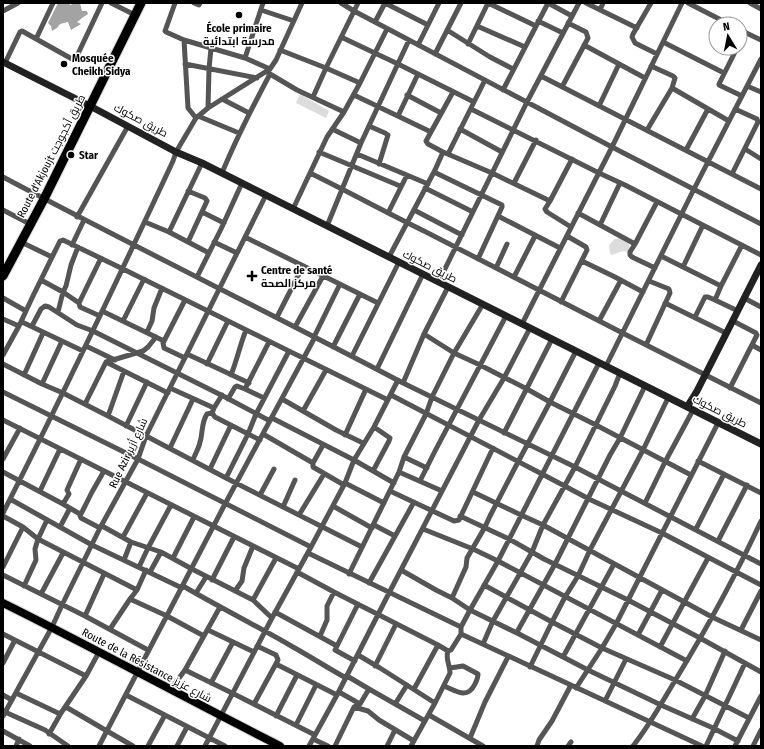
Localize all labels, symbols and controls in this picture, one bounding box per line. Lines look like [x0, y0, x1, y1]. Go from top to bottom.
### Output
marker: École primaire مدرسة ابتدائية [234, 10, 244, 20]
north arrow [708, 16, 748, 56]
text: N [722, 20, 731, 34]
place label: École primaire مدرسة ابتدائية [203, 21, 275, 48]
place label: Mosquée Cheikh Sidya [72, 52, 131, 78]
marker: Mosquée Cheikh Sidya [59, 59, 69, 69]
street label: Route d'Akjoujt طريق أكجوجت [14, 92, 88, 220]
street label: طريق صكوك [112, 101, 170, 140]
place label: Star [79, 149, 99, 162]
marker: Star [66, 150, 76, 160]
street label: طريق صكوك [401, 247, 459, 286]
place label: Centre de santé مركز الصحة [261, 264, 333, 290]
marker: Centre de santé مركز الصحة [246, 270, 258, 282]
street label: طريق صكوك [691, 392, 749, 431]
street label: Rue Azir شارع أزير [106, 416, 151, 491]
street label: Route de la Résistance شارع عزيز [79, 626, 214, 706]

